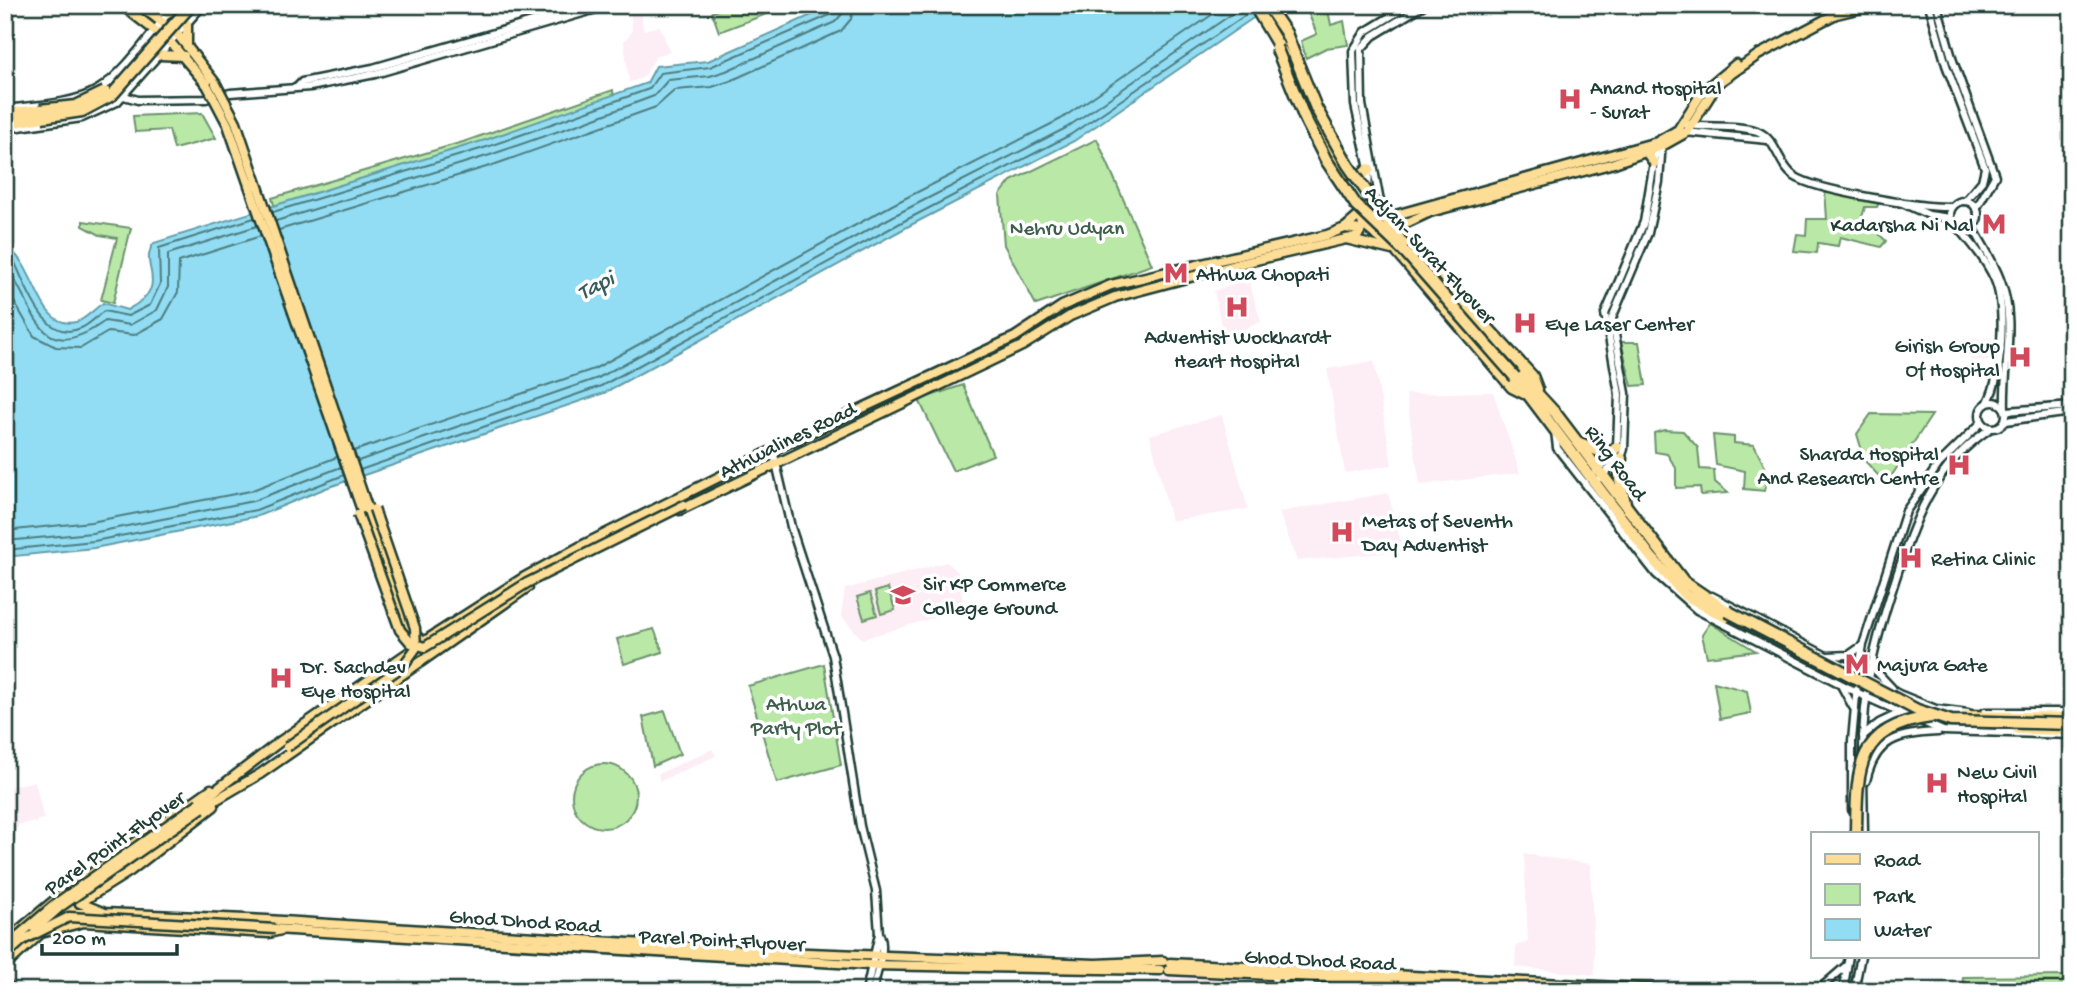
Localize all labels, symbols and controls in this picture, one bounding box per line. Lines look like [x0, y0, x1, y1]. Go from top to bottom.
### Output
place label: Anand Hospital - Surat [1590, 78, 1722, 127]
hospital icon: Anand Hospital - Surat [1556, 85, 1584, 113]
street label: Adjan- Surat Flyover [1358, 182, 1500, 332]
metro station icon: Kadarsha Ni Nal [1980, 210, 2008, 238]
place label: Kadarsha Ni Nal [1831, 215, 1974, 240]
park label: Nehru Udyan [1010, 218, 1124, 243]
metro station icon: Athwa Chopati [1162, 259, 1190, 287]
place label: Athwa Chopati [1196, 264, 1330, 289]
water label: Tapi [574, 265, 622, 308]
hospital icon: Adventist Wockhardt Heart Hospital [1223, 293, 1251, 321]
hospital icon: Eye Laser Center [1511, 309, 1539, 337]
place label: Eye Laser Center [1545, 314, 1695, 339]
place label: Adventist Wockhardt Heart Hospital [1144, 327, 1332, 376]
place label: Girish Group Of Hospital [1894, 336, 2001, 385]
hospital icon: Girish Group Of Hospital [2006, 343, 2034, 371]
street label: Athwalines Road [716, 398, 862, 486]
street label: Ring Road [1578, 421, 1652, 508]
place label: Sharda Hospital And Research Centre [1757, 444, 1940, 493]
hospital icon: Sharda Hospital And Research Centre [1945, 451, 1973, 479]
place label: Metas of Seventh Day Adventist [1360, 511, 1513, 560]
hospital icon: Metas of Seventh Day Adventist [1328, 518, 1356, 546]
hospital icon: Retina Clinic [1897, 544, 1925, 572]
place label: Retina Clinic [1931, 549, 2036, 574]
place label: Sir KP Commerce College Ground [923, 574, 1067, 623]
school or university icon: Sir KP Commerce College Ground [889, 581, 917, 609]
metro station icon: Majura Gate [1843, 650, 1871, 678]
place label: Majura Gate [1877, 655, 1989, 680]
place label: Dr. Sachdev Eye Hospital [299, 657, 411, 706]
hospital icon: Dr. Sachdev Eye Hospital [267, 664, 295, 692]
park label: Athwa Party Plot [750, 694, 844, 743]
place label: New Civil Hospital [1957, 762, 2037, 811]
hospital icon: New Civil Hospital [1923, 769, 1951, 797]
street label: Parel Point Flyover [40, 786, 192, 903]
legend [1811, 832, 2038, 958]
text: Road [1874, 850, 1922, 875]
text: Park [1873, 886, 1917, 911]
street label: Ghod Dhod Road [448, 906, 603, 941]
scale bar [42, 912, 177, 956]
text: Water [1874, 920, 1932, 945]
street label: Parel Point Flyover [637, 926, 807, 959]
text: 200 m [52, 928, 106, 953]
street label: Ghod Dhod Road [1243, 946, 1398, 979]

